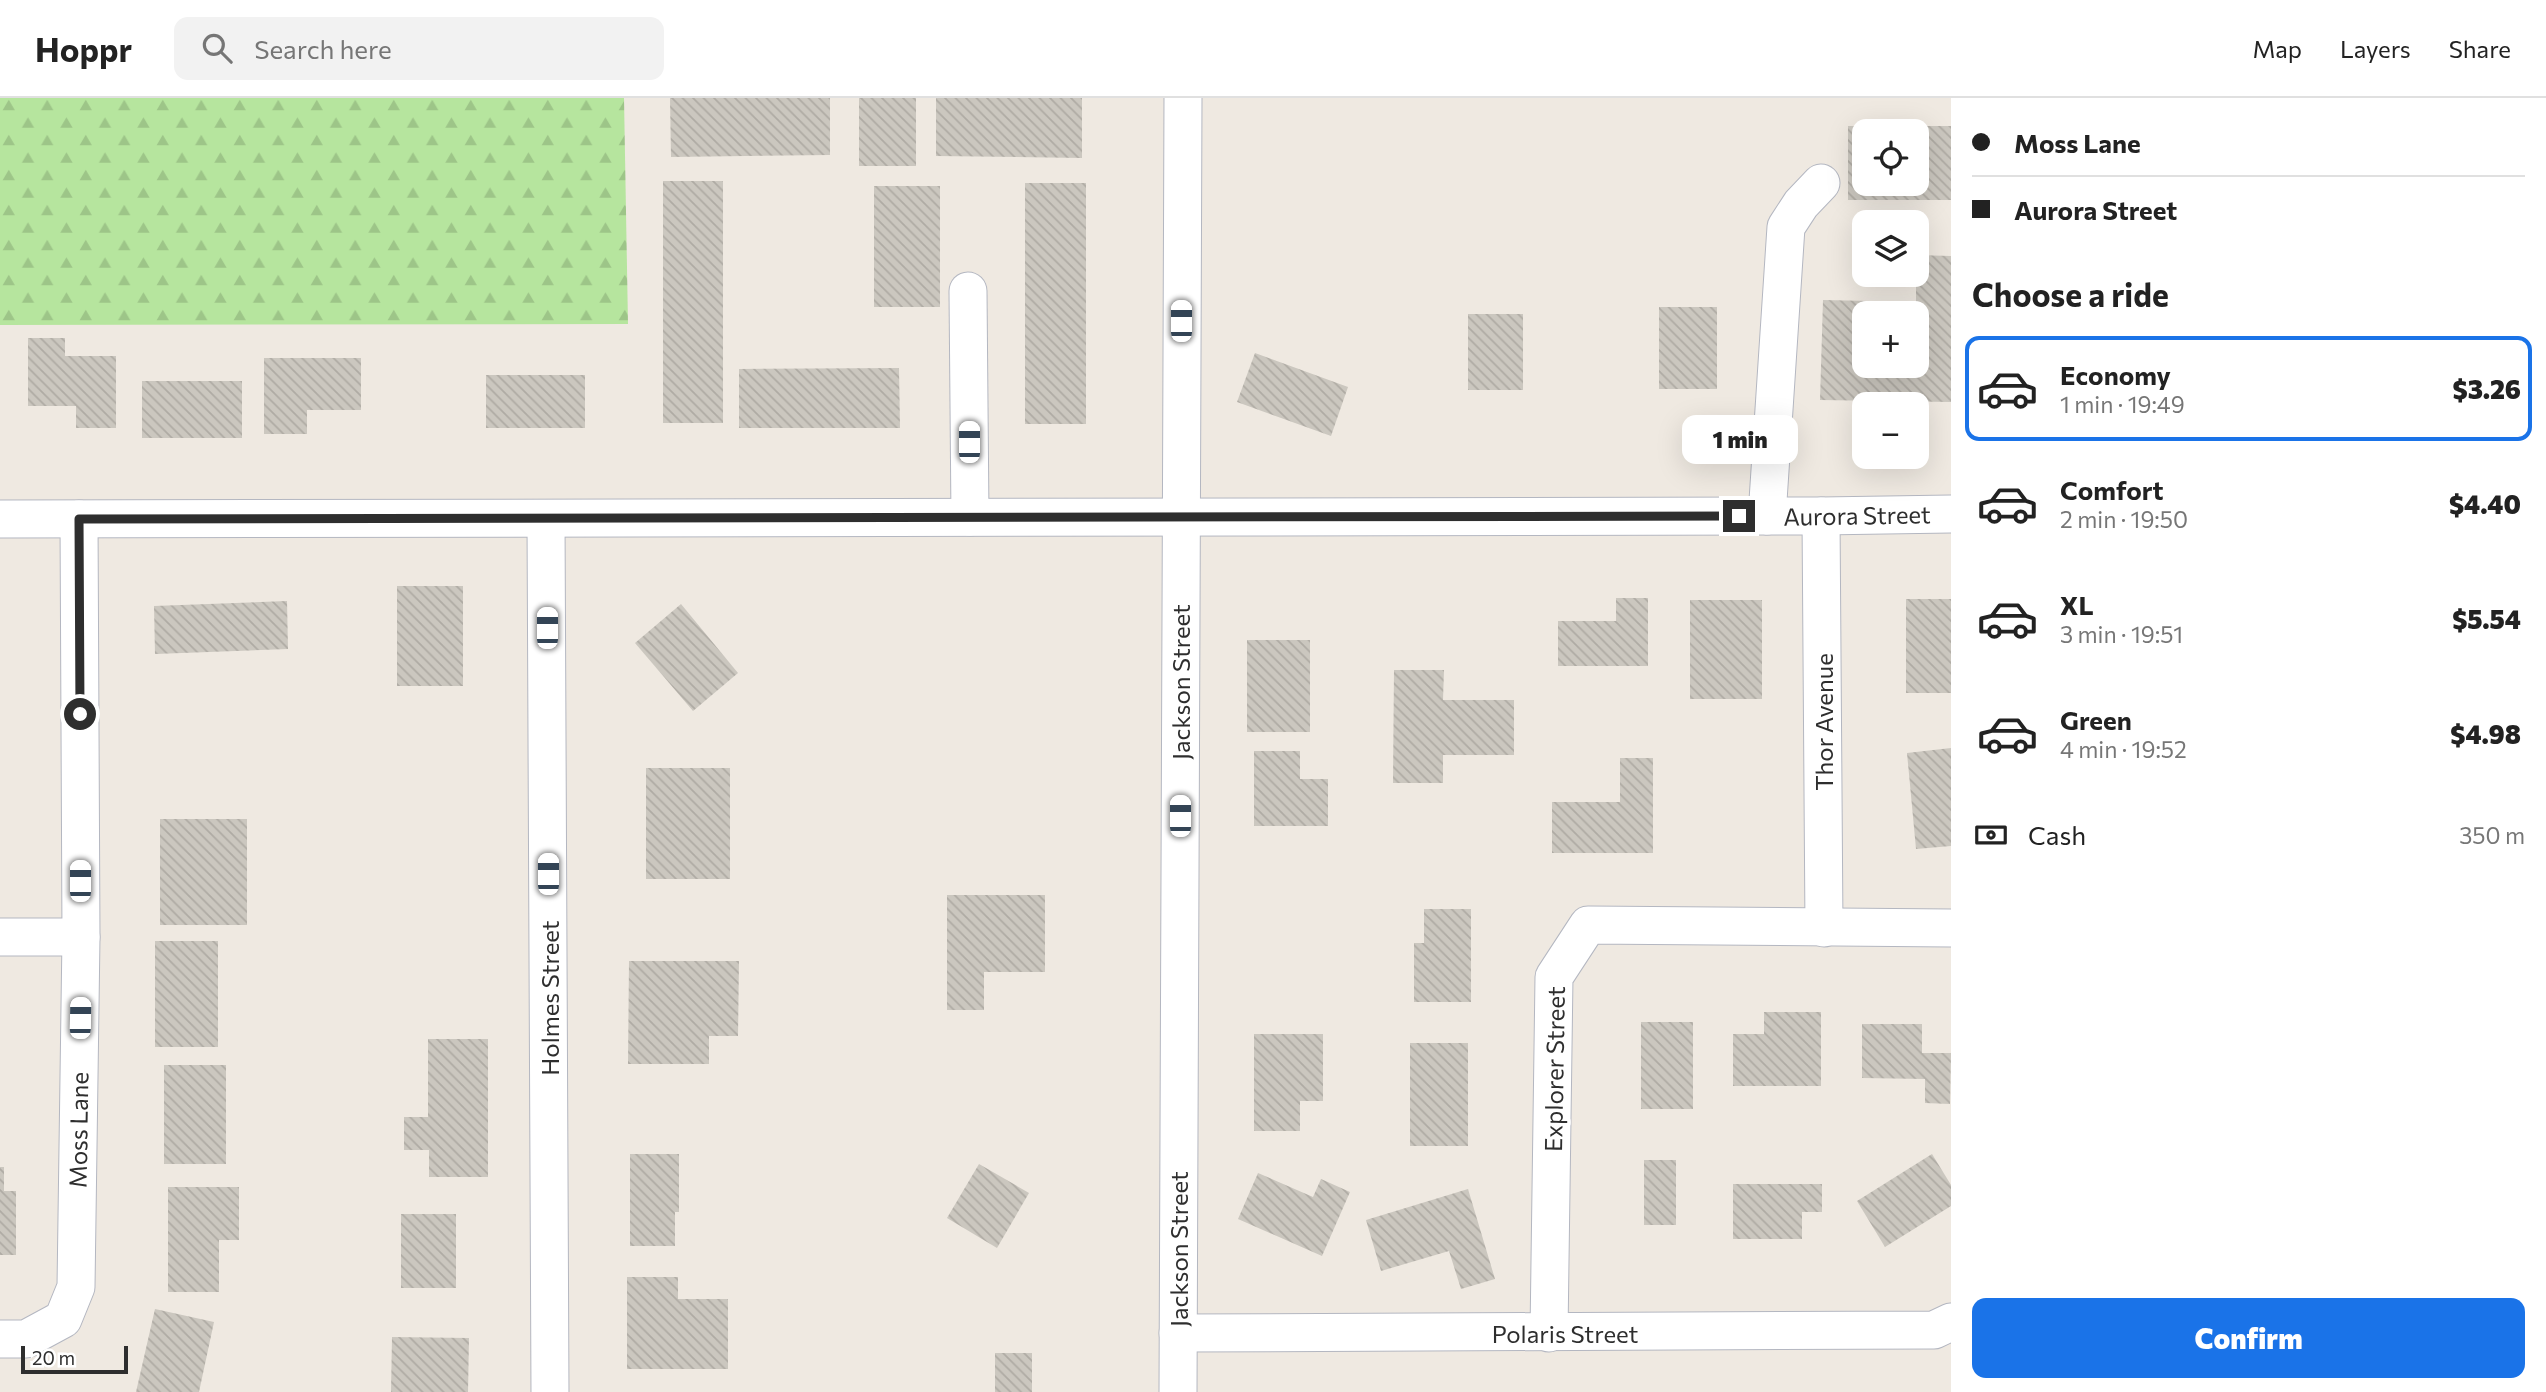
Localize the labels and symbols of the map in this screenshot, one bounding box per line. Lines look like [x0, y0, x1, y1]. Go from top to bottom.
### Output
car [1171, 300, 1192, 342]
callout: 1 min [1681, 414, 1797, 464]
car [959, 421, 980, 463]
street label: Aurora Street [1783, 499, 1931, 531]
route end [1723, 500, 1755, 532]
street label: Jackson Street [1166, 604, 1195, 760]
car [537, 607, 558, 649]
street label: Thor Avenue [1809, 653, 1838, 791]
route start [64, 698, 96, 730]
car [1170, 795, 1191, 837]
car [538, 853, 559, 895]
car [70, 860, 91, 902]
street label: Holmes Street [535, 920, 564, 1076]
street label: Explorer Street [1538, 986, 1570, 1152]
car [70, 997, 91, 1039]
street label: Moss Lane [62, 1072, 94, 1188]
street label: Jackson Street [1164, 1171, 1193, 1327]
street label: Polaris Street [1492, 1319, 1639, 1348]
scale bar [21, 1343, 128, 1375]

